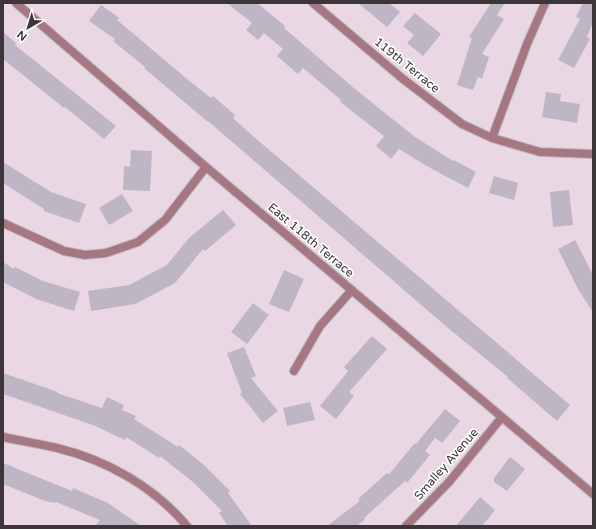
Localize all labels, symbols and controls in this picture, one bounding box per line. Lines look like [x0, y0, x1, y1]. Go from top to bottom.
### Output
north arrow [8, 8, 48, 48]
text: N [15, 28, 30, 43]
street label: 119th Terrace [371, 34, 443, 96]
street label: East 118th Terrace [265, 200, 357, 280]
street label: Smalley Avenue [411, 425, 481, 503]

